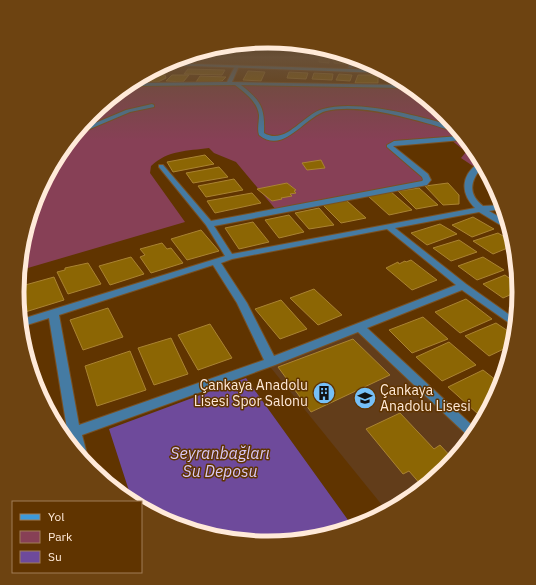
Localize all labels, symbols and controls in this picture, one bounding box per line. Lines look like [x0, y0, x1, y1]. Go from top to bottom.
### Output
place label: Çankaya Anadolu Lisesi Spor Salonu [194, 376, 308, 410]
building icon: Çankaya Anadolu Lisesi Spor Salonu [311, 380, 337, 406]
place label: Çankaya Anadolu Lisesi [380, 381, 471, 415]
school or university icon: Çankaya Anadolu Lisesi [352, 385, 378, 411]
water label: Seyranbağları Su Deposu [170, 443, 270, 481]
legend [12, 501, 142, 573]
text: Yol [48, 509, 65, 524]
text: Park [48, 529, 73, 544]
text: Su [48, 549, 62, 564]

